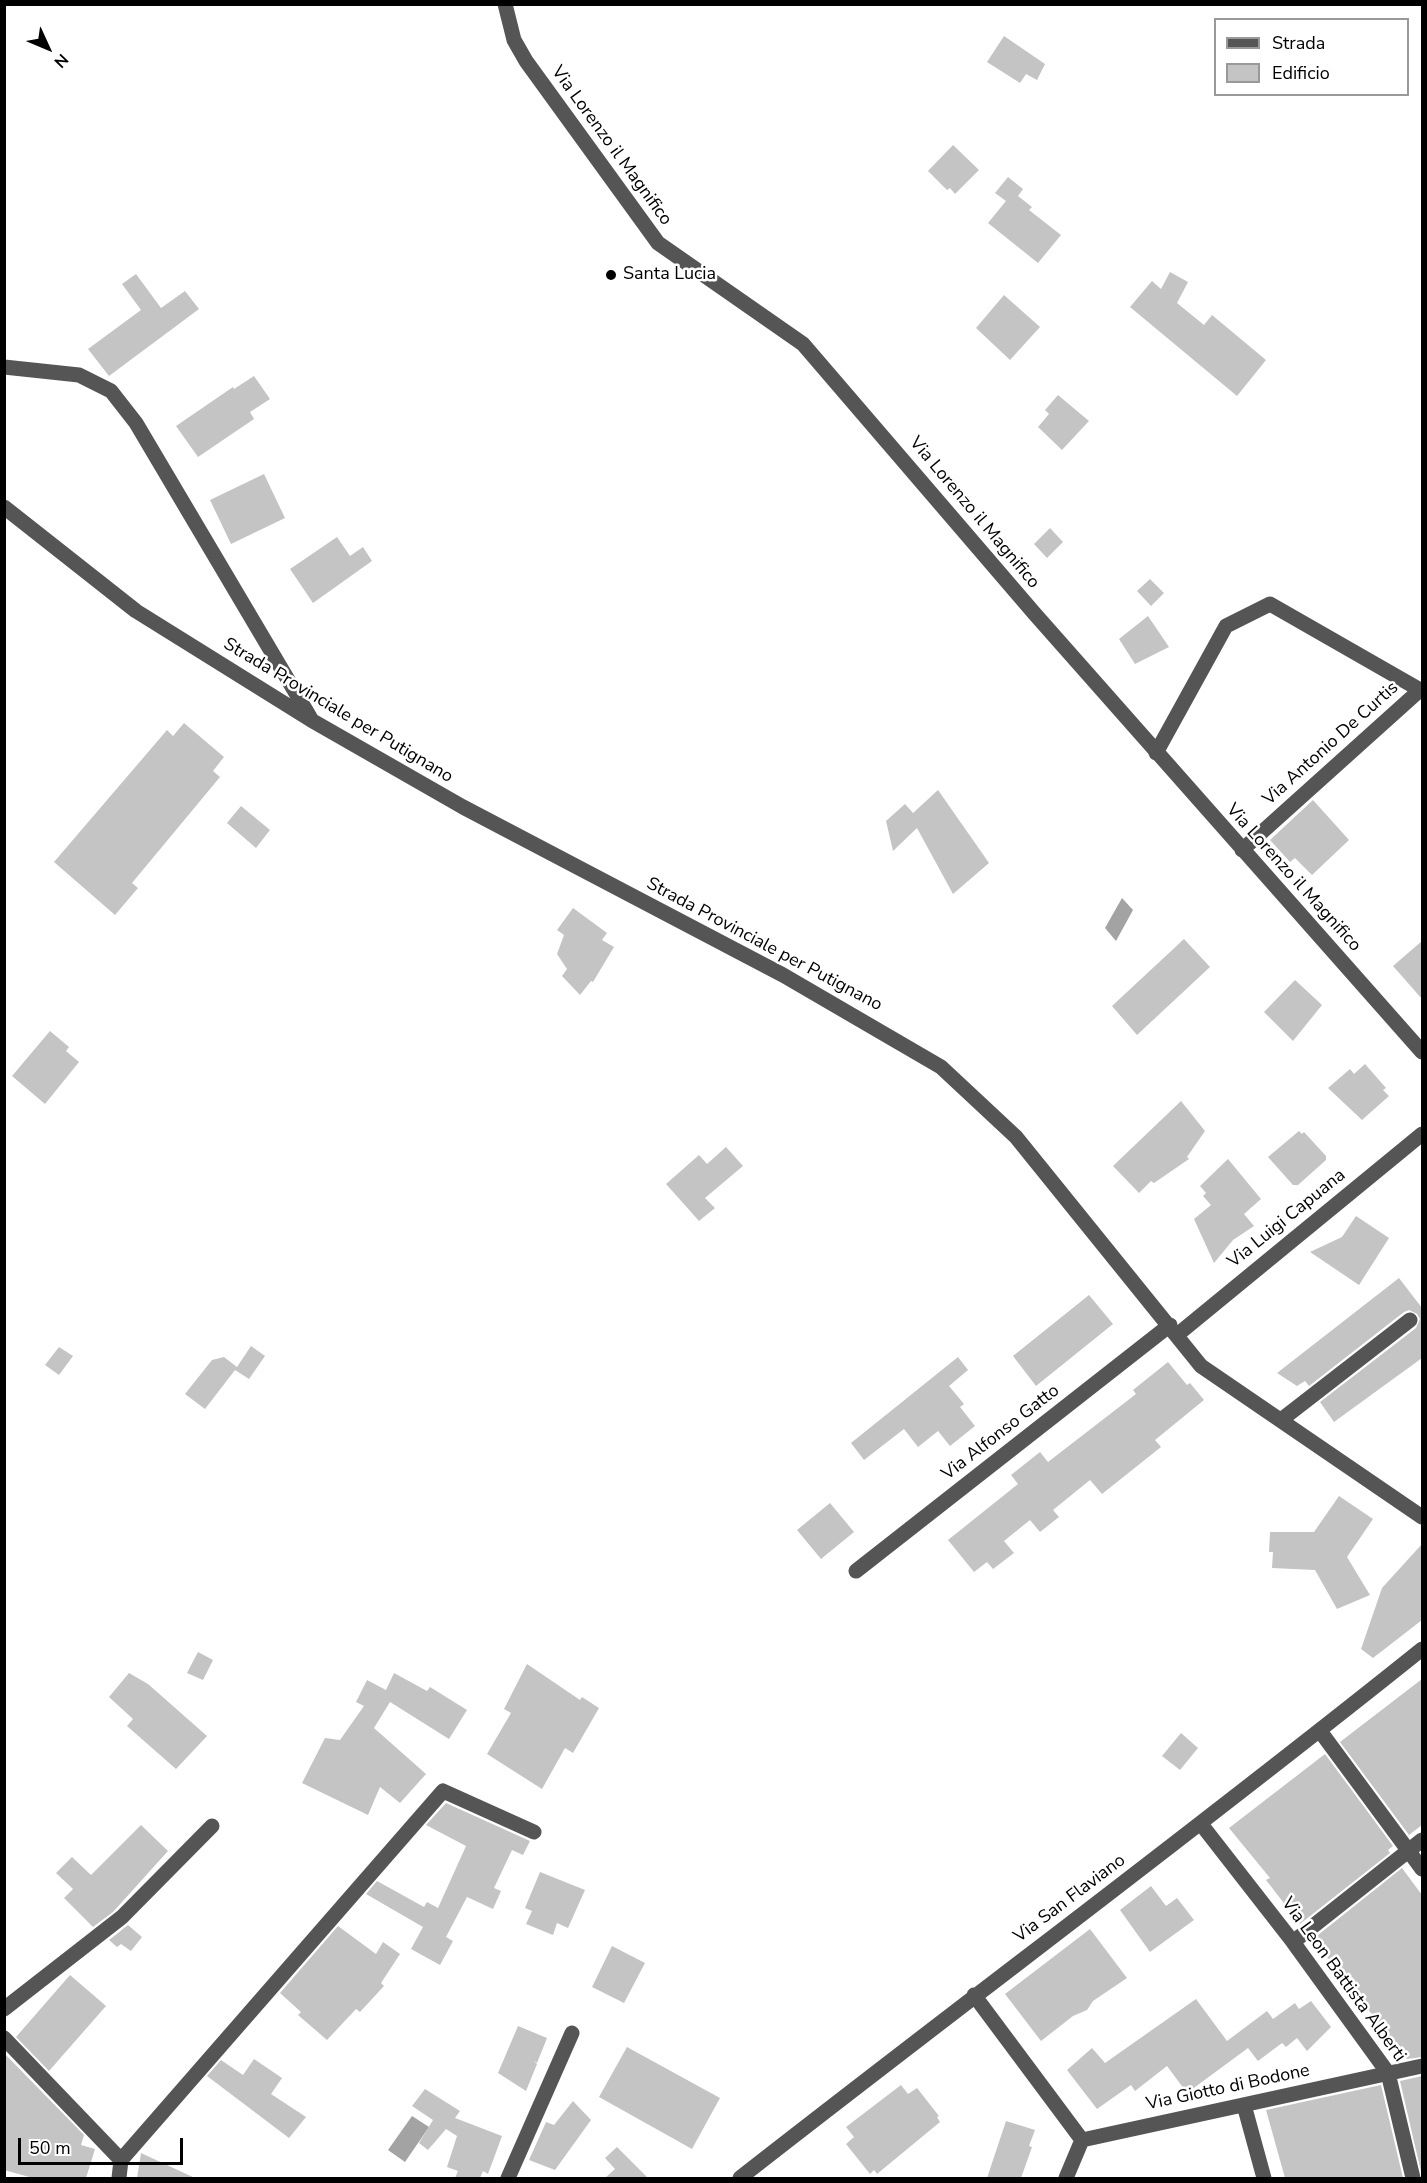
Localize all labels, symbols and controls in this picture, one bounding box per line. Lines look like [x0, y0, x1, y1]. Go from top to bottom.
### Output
north arrow [18, 18, 78, 78]
legend [1214, 18, 1409, 96]
text: Strada [1272, 31, 1325, 55]
text: N [49, 49, 73, 72]
text: Edificio [1272, 61, 1330, 85]
street label: Via Lorenzo il Magnifico [546, 62, 676, 230]
place label: Santa Lucia [623, 264, 716, 286]
marker: Santa Lucia [604, 268, 618, 282]
street label: Via Lorenzo il Magnifico [904, 433, 1044, 593]
street label: Strada Provinciale per Putignano [219, 634, 457, 788]
street label: Via Antonio De Curtis [1259, 677, 1403, 811]
street label: Via Lorenzo il Magnifico [1221, 800, 1365, 956]
street label: Strada Provinciale per Putignano [642, 873, 886, 1017]
street label: Via Luigi Capuana [1224, 1165, 1350, 1273]
street label: Via Alfonso Gatto [938, 1380, 1064, 1486]
street label: Via San Flaviano [1010, 1850, 1130, 1948]
street label: Via Leon Battista Alberti [1276, 1894, 1410, 2066]
street label: Via Giotto di Bodone [1144, 2060, 1312, 2116]
scale bar [21, 2126, 186, 2164]
text: 50 m [29, 2136, 71, 2160]

